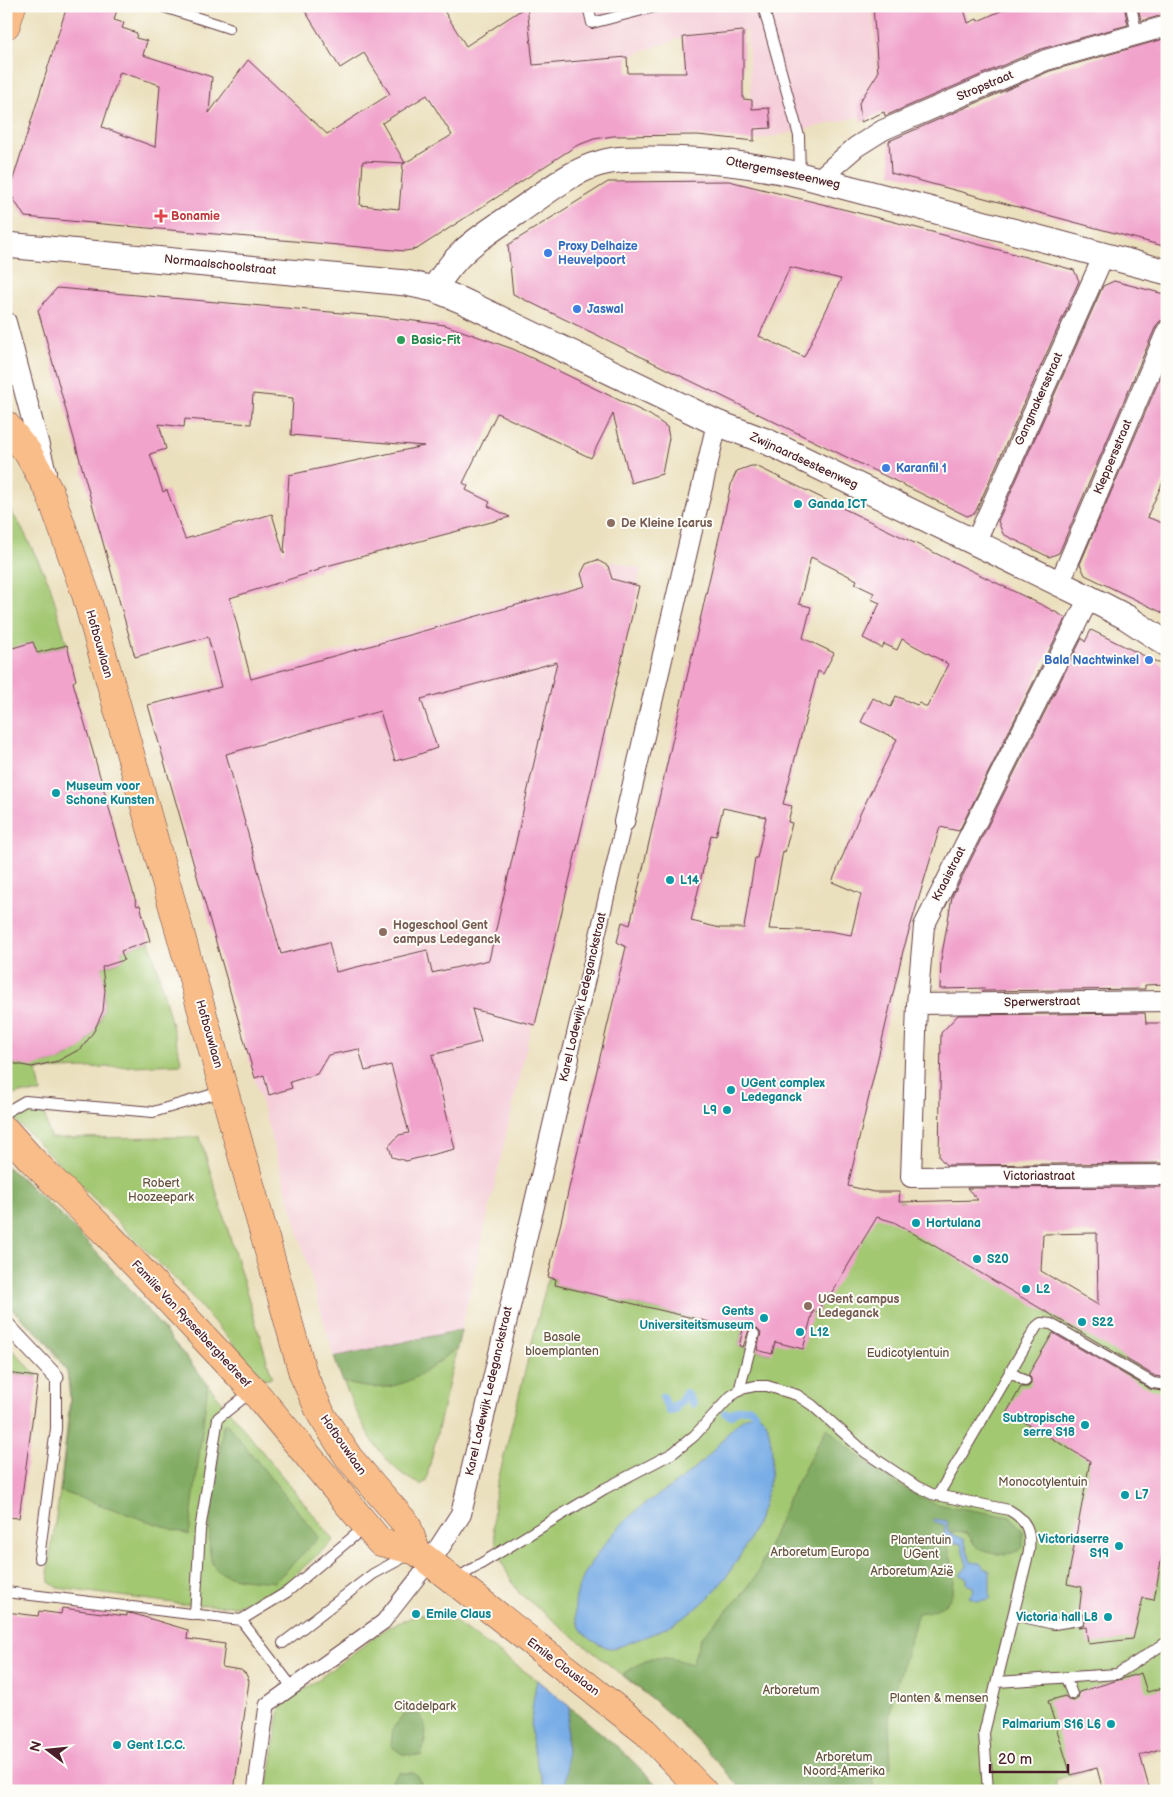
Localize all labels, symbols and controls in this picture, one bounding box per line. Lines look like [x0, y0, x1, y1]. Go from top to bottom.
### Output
street label: Stropstraat [955, 67, 1016, 105]
street label: Ottergemsesteenweg [724, 154, 842, 192]
place label: Bonamie [171, 209, 220, 224]
marker: Bonamie [155, 210, 167, 222]
place label: Proxy Delhaize Heuvelpoort [558, 239, 638, 268]
marker: Proxy Delhaize Heuvelpoort [542, 247, 554, 259]
street label: Normaalschoolstraat [163, 252, 277, 278]
place label: Jaswal [587, 302, 623, 317]
marker: Jaswal [571, 303, 583, 315]
place label: Basic-Fit [411, 333, 460, 348]
marker: Basic-Fit [395, 334, 407, 346]
street label: Gangmakersstraat [1012, 350, 1066, 448]
street label: Kleppersstraat [1091, 417, 1136, 497]
street label: Zwijnaardsesteenweg [747, 429, 861, 493]
place label: Karanfil 1 [896, 461, 947, 476]
marker: Karanfil 1 [880, 462, 892, 474]
place label: Ganda ICT [808, 497, 867, 512]
marker: Ganda ICT [792, 498, 804, 510]
place label: De Kleine Icarus [621, 516, 712, 531]
marker: De Kleine Icarus [605, 517, 617, 529]
street label: Hofbouwlaan [82, 608, 116, 680]
place label: Bala Nachtwinkel [1044, 653, 1139, 668]
marker: Bala Nachtwinkel [1143, 654, 1155, 666]
place label: Museum voor Schone Kunsten [66, 779, 155, 808]
marker: Museum voor Schone Kunsten [50, 787, 62, 799]
street label: Kraaistraat [929, 844, 969, 904]
place label: L14 [680, 873, 699, 888]
marker: L14 [664, 874, 676, 886]
street label: Karel Lodewijk Ledeganckstraat [556, 911, 610, 1083]
place label: Hogeschool Gent campus Ledeganck [393, 918, 501, 947]
marker: Hogeschool Gent campus Ledeganck [377, 926, 389, 938]
street label: Sperwerstraat [1004, 994, 1080, 1010]
street label: Hofbouwlaan [192, 998, 226, 1070]
place label: UGent complex Ledeganck [741, 1076, 826, 1105]
marker: UGent complex Ledeganck [725, 1084, 737, 1096]
place label: L9 [703, 1103, 717, 1118]
marker: L9 [721, 1104, 733, 1116]
street label: Victoriastraat [1003, 1169, 1075, 1184]
park label: Robert Hoozeepark [128, 1176, 194, 1205]
place label: Hortulana [926, 1216, 981, 1231]
marker: Hortulana [910, 1217, 922, 1229]
place label: S20 [987, 1252, 1009, 1267]
marker: S20 [971, 1253, 983, 1265]
street label: Familie Van Rysselberghedreef [128, 1257, 254, 1391]
place label: L2 [1036, 1282, 1051, 1297]
marker: L2 [1020, 1283, 1032, 1295]
place label: UGent campus Ledeganck [818, 1292, 900, 1321]
marker: UGent campus Ledeganck [802, 1300, 814, 1312]
place label: Gents Universiteitsmuseum [640, 1304, 754, 1333]
street label: Karel Lodewijk Ledeganckstraat [462, 1305, 516, 1477]
marker: Gents Universiteitsmuseum [758, 1312, 770, 1324]
place label: S22 [1092, 1315, 1114, 1330]
marker: S22 [1076, 1316, 1088, 1328]
place label: L12 [810, 1325, 830, 1340]
marker: L12 [794, 1326, 806, 1338]
park label: Basale bloemplanten [525, 1330, 599, 1359]
park label: Eudicotylentuin [867, 1346, 949, 1361]
place label: Subtropische serre S18 [1003, 1411, 1075, 1440]
street label: Hofbouwlaan [317, 1412, 369, 1478]
marker: Subtropische serre S18 [1079, 1419, 1091, 1431]
park label: Monocotylentuin [998, 1475, 1088, 1490]
place label: L7 [1135, 1488, 1149, 1503]
marker: L7 [1119, 1489, 1131, 1501]
place label: Victoriaserre S19 [1038, 1532, 1109, 1561]
park label: Plantentuin UGent [891, 1533, 952, 1562]
marker: Victoriaserre S19 [1113, 1540, 1125, 1552]
park label: Arboretum Europa [771, 1545, 870, 1560]
park label: Arboretum Azië [870, 1564, 954, 1579]
place label: Emile Claus [426, 1607, 491, 1622]
marker: Emile Claus [410, 1608, 422, 1620]
place label: Victoria hall L8 [1016, 1610, 1098, 1625]
marker: Victoria hall L8 [1102, 1611, 1114, 1623]
street label: Emile Clauslaan [524, 1635, 602, 1699]
park label: Arboretum [763, 1683, 819, 1698]
park label: Planten & mensen [890, 1691, 989, 1706]
park label: Citadelpark [394, 1699, 456, 1714]
place label: Palmarium S16 L6 [1002, 1717, 1101, 1732]
marker: Palmarium S16 L6 [1105, 1718, 1117, 1730]
north arrow [22, 1724, 72, 1774]
place label: Gent I.C.C. [127, 1738, 186, 1753]
text: N [26, 1739, 46, 1754]
marker: Gent I.C.C. [111, 1739, 123, 1751]
scale bar [990, 1742, 1068, 1774]
park label: Arboretum Noord-Amerika [803, 1750, 885, 1779]
text: 20 m [998, 1750, 1032, 1769]

